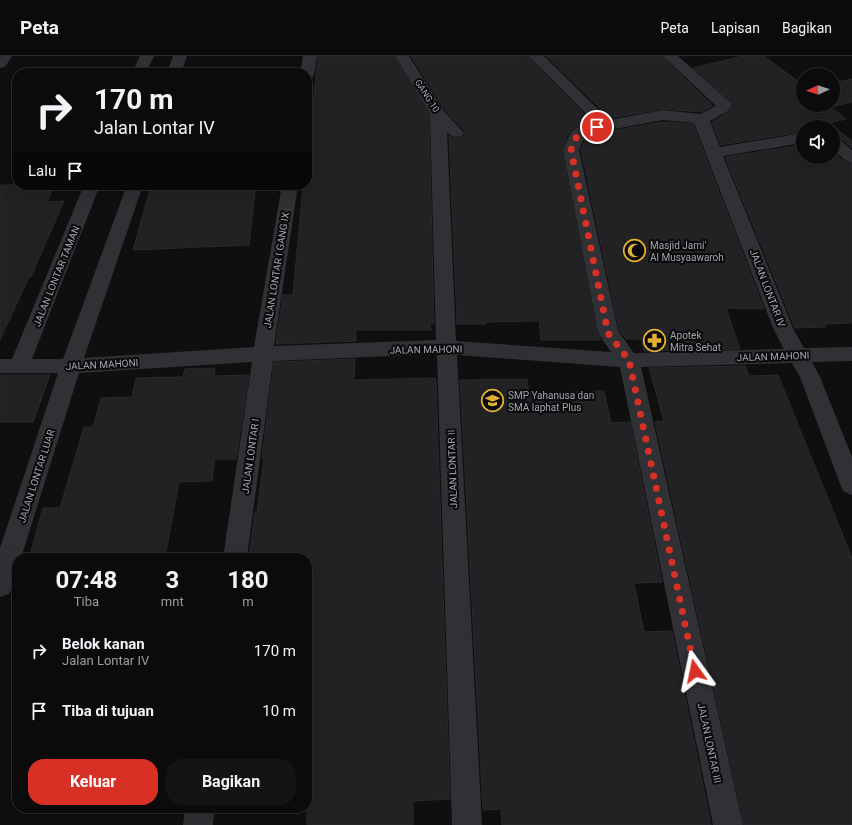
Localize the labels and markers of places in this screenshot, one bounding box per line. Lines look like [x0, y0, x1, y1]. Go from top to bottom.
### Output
pin [580, 110, 614, 144]
mosque icon: Masjid Jami' Al Musyaawaroh [622, 238, 648, 264]
place label: Masjid Jami' Al Musyaawaroh [650, 240, 724, 263]
pharmacy icon: Apotek Mitra Sehat [642, 328, 668, 354]
place label: Apotek Mitra Sehat [670, 330, 721, 353]
school or university icon: SMP Yahanusa dan SMA laphat Plus [480, 388, 506, 414]
place label: SMP Yahanusa dan SMA laphat Plus [508, 390, 594, 413]

